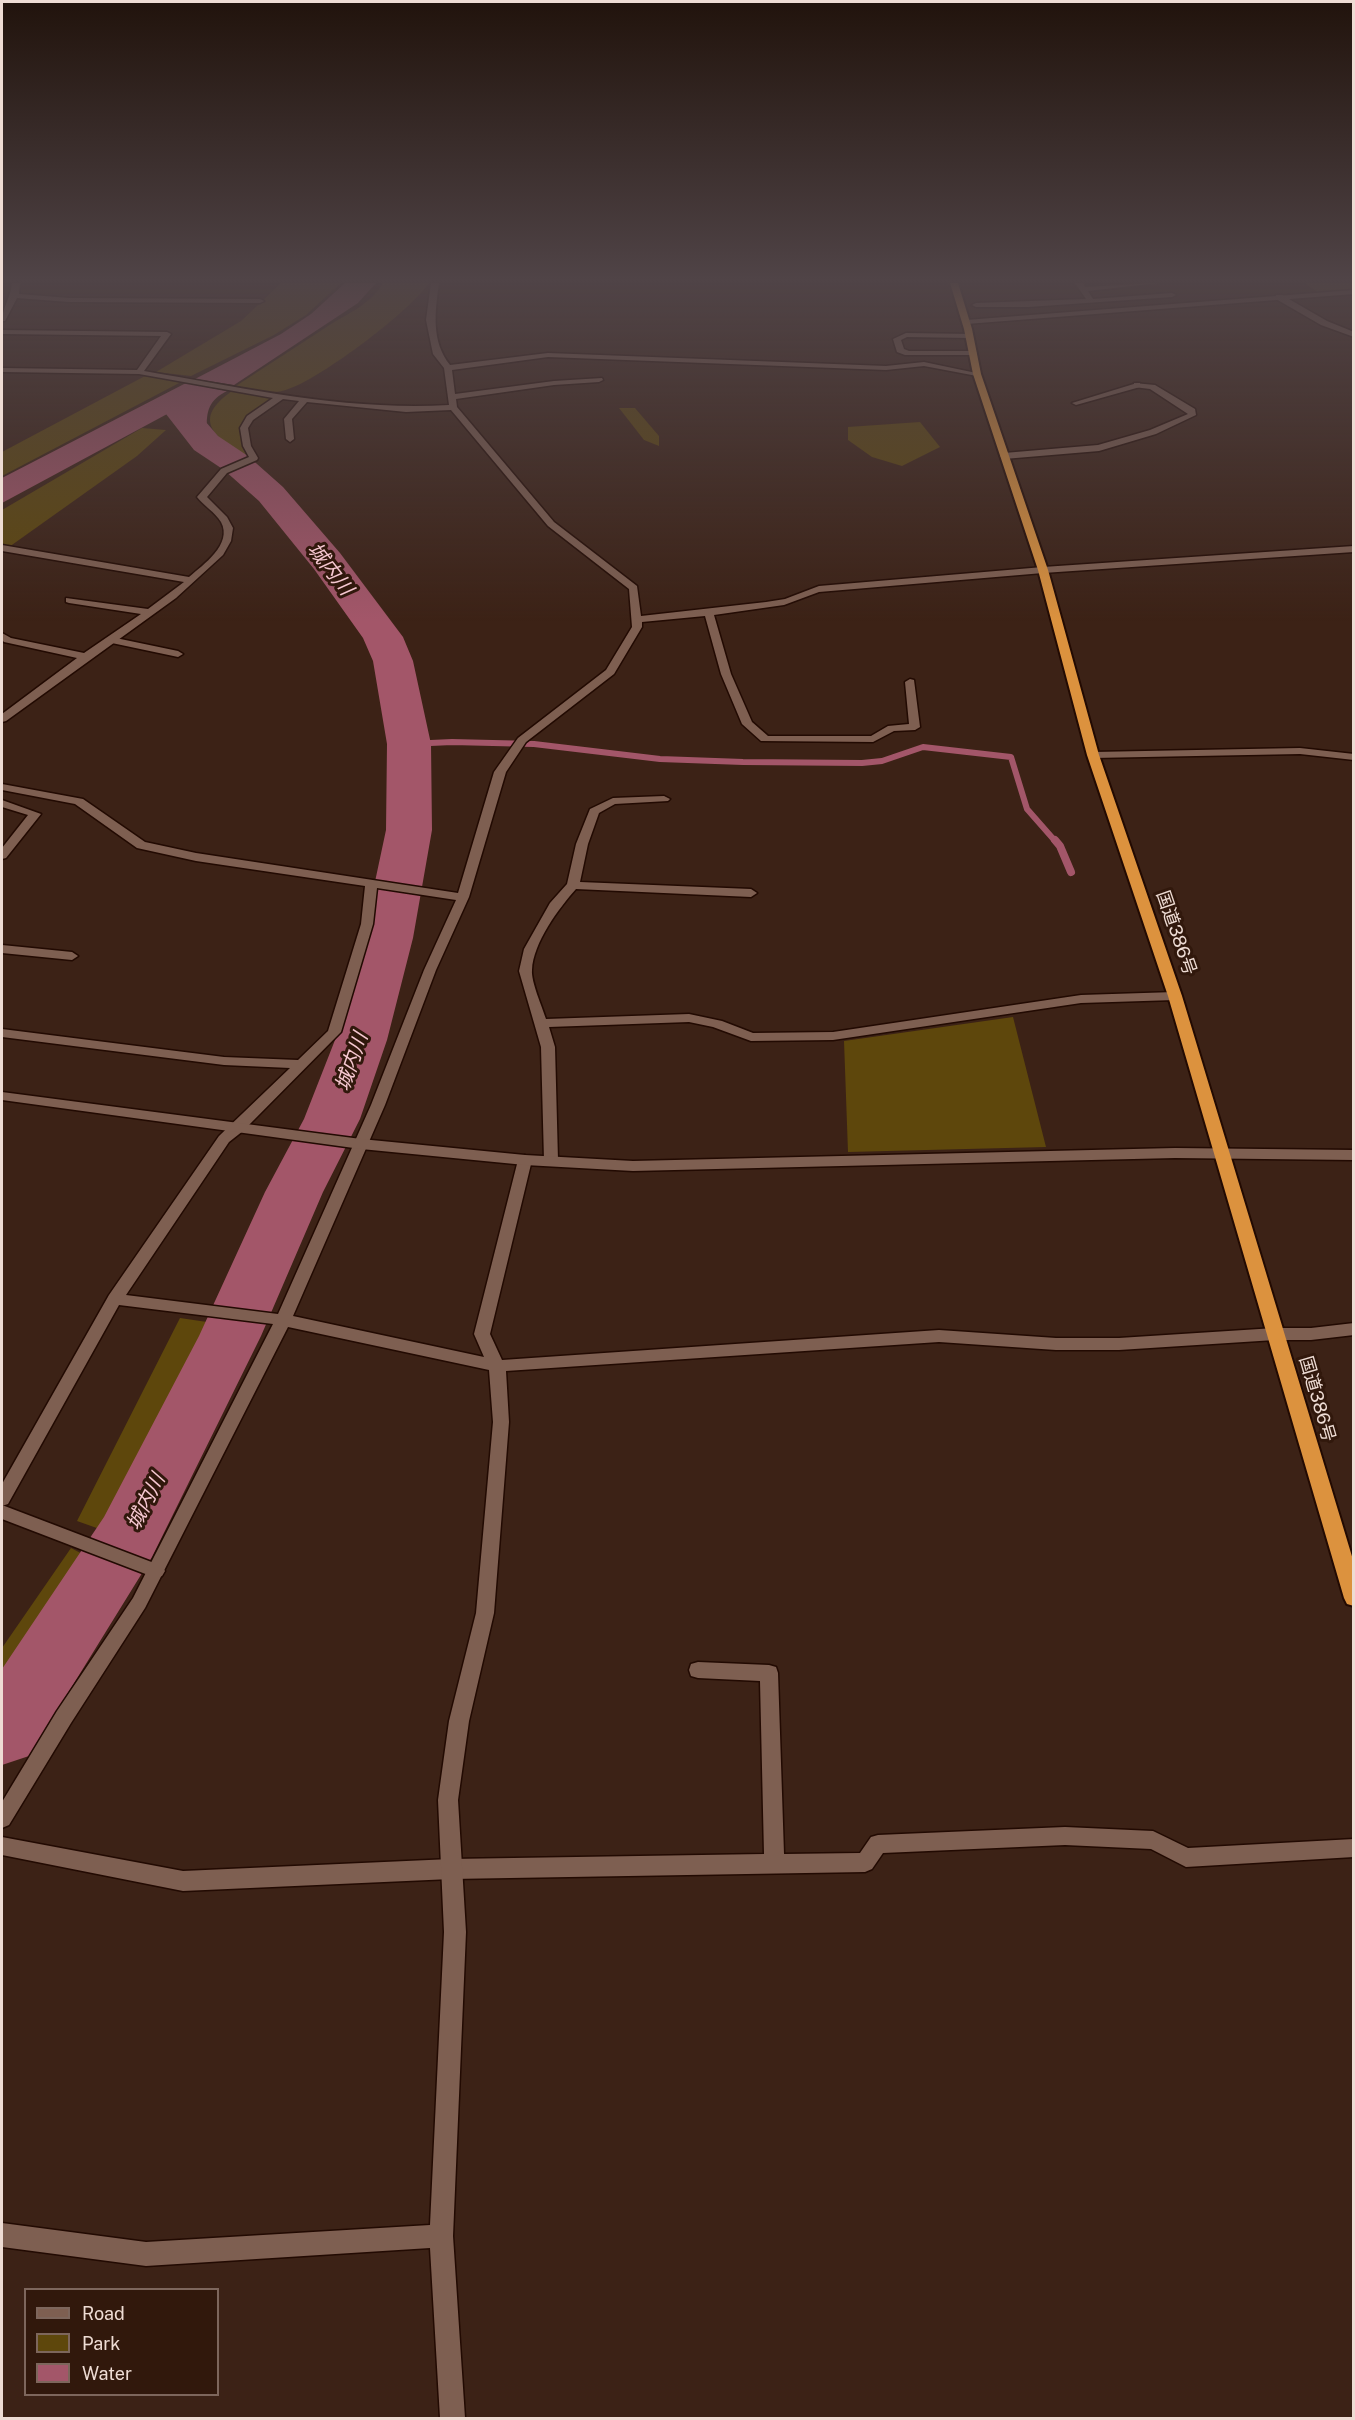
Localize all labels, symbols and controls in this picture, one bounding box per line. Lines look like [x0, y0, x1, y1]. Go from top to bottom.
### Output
water label: 城内川 [302, 538, 358, 600]
street label: 国道386号 [1151, 888, 1201, 978]
water label: 城内川 [331, 1030, 373, 1094]
street label: 国道386号 [1294, 1354, 1340, 1444]
water label: 城内川 [122, 1470, 170, 1534]
legend [24, 2288, 219, 2396]
text: Road [82, 2303, 125, 2324]
text: Park [82, 2333, 120, 2354]
text: Water [82, 2363, 132, 2384]

